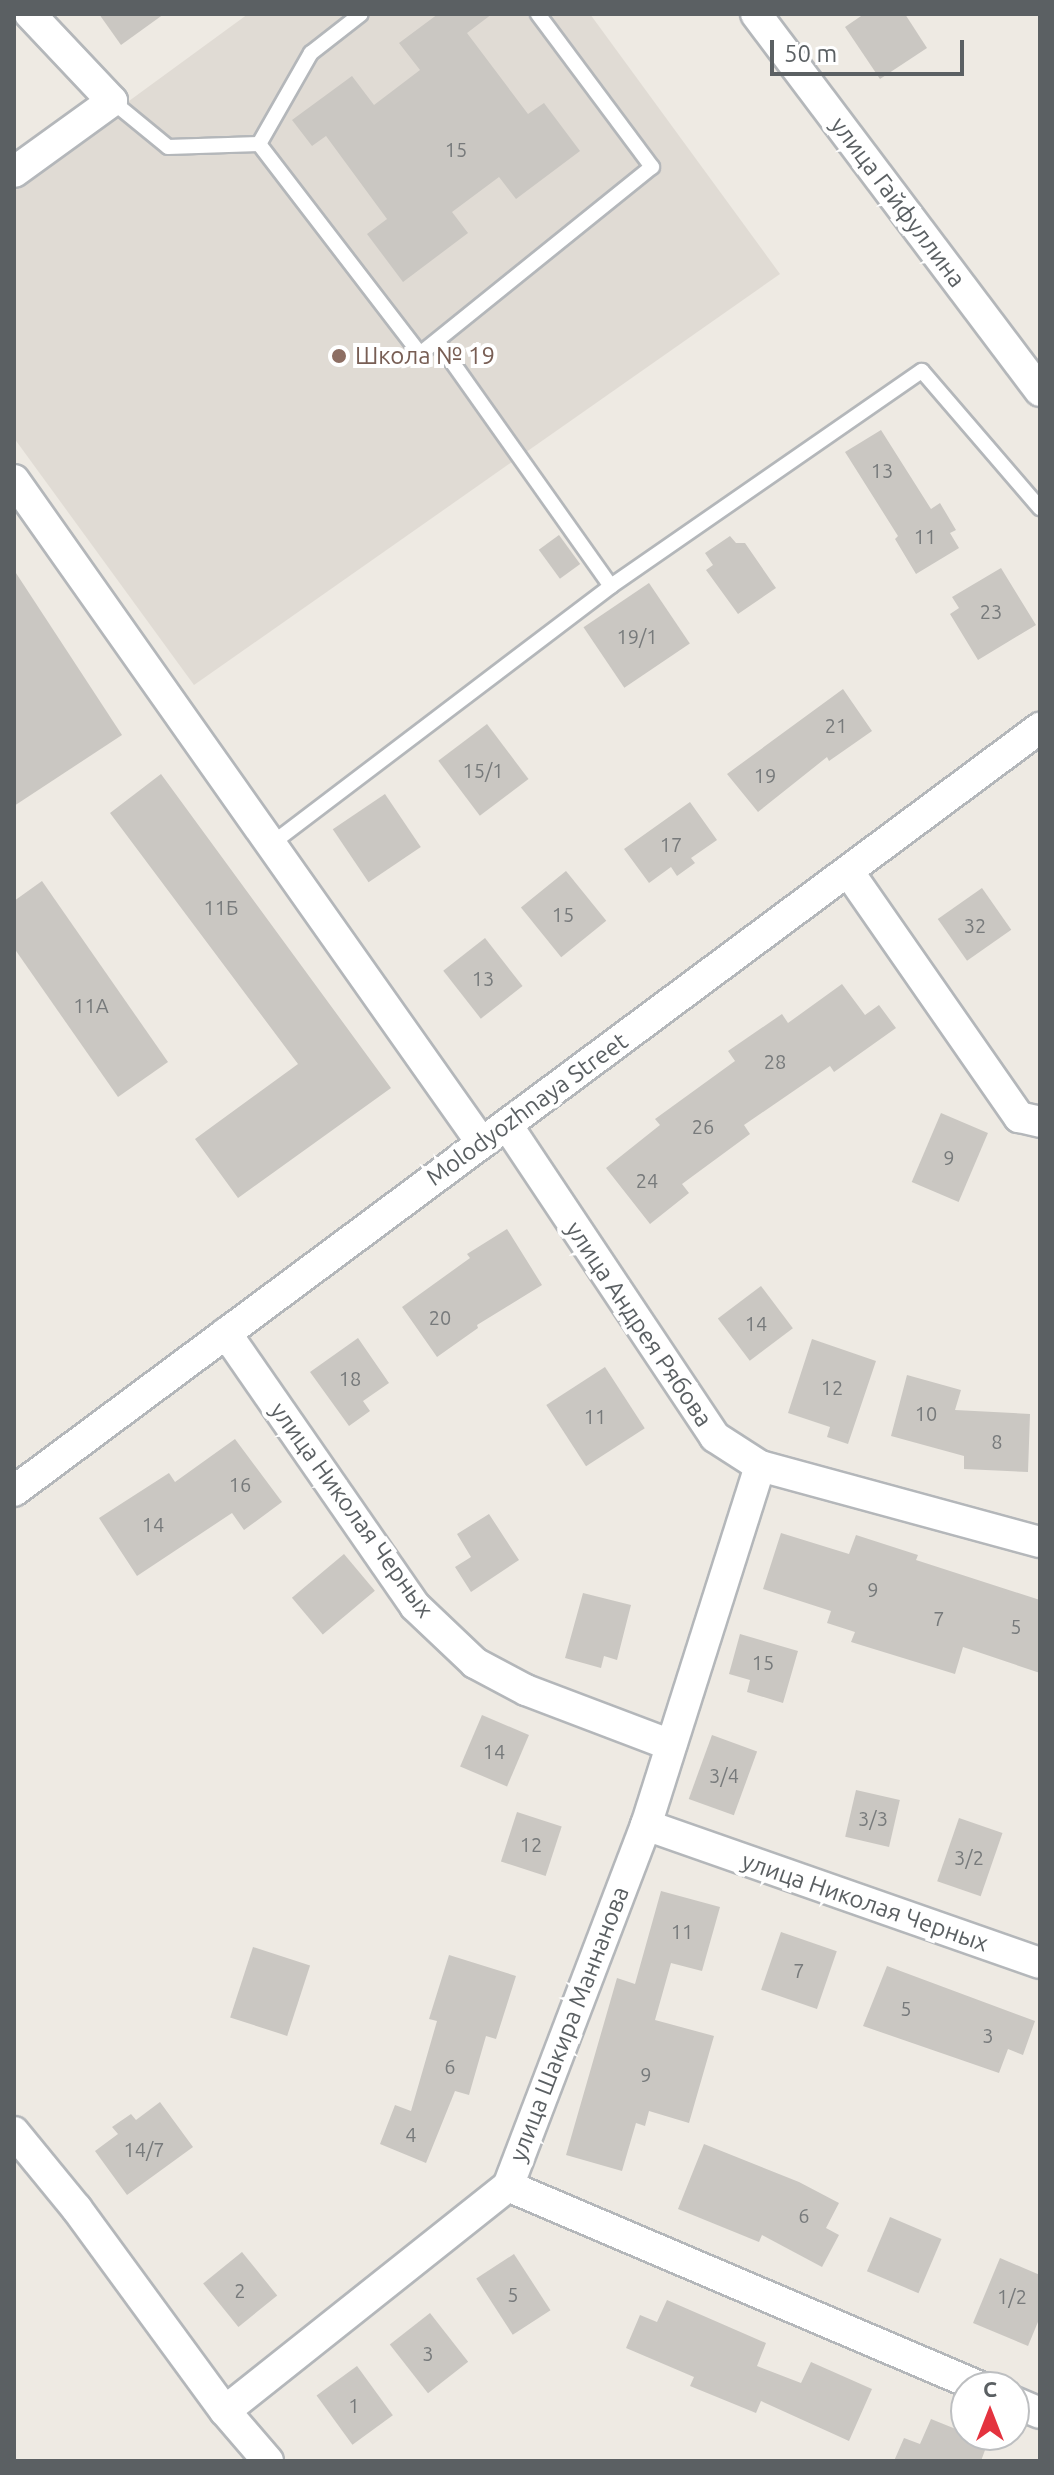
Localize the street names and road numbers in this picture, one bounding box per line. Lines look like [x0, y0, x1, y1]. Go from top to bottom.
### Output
street label: улица Гайфуллина [825, 111, 971, 293]
street label: Molodyozhnaya Street [421, 1026, 633, 1192]
street label: улица Андрея Рябова [560, 1216, 718, 1432]
street label: улица Николая Черных [264, 1397, 440, 1623]
street label: улица Николая Черных [738, 1846, 992, 1958]
street label: улица Шакира Маннанова [503, 1882, 635, 2166]

